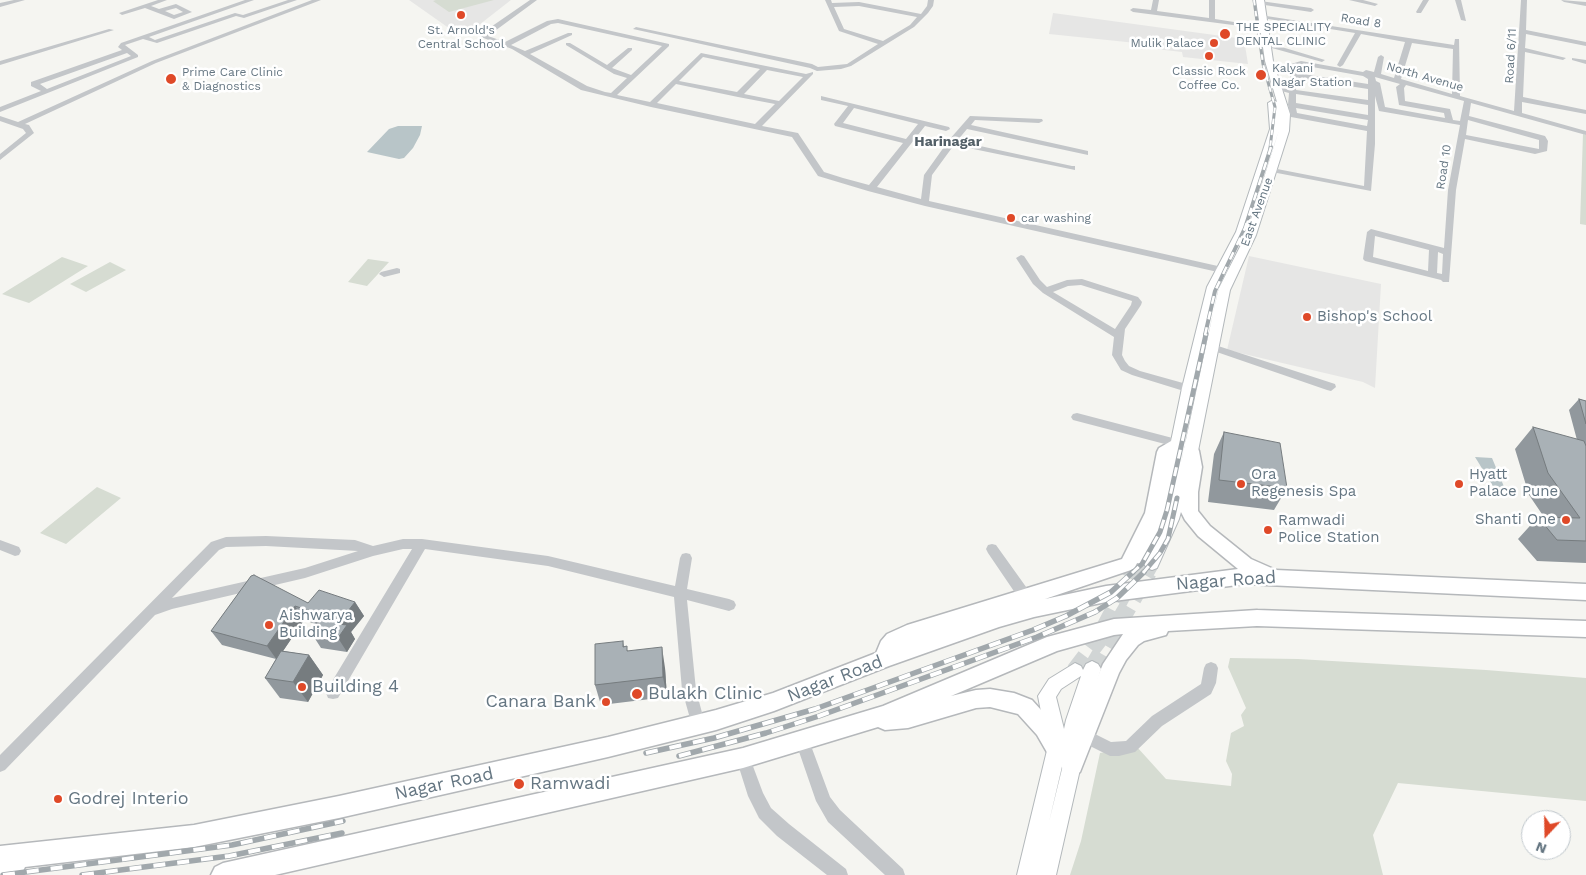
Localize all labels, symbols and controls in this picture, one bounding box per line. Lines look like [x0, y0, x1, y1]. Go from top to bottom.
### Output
marker: St. Arnold's Central School [455, 9, 467, 21]
street label: Road 8 [1340, 11, 1382, 31]
place label: THE SPECIALITY DENTAL CLINIC [1236, 20, 1331, 48]
place label: St. Arnold's Central School [418, 23, 504, 51]
marker: THE SPECIALITY DENTAL CLINIC [1218, 27, 1232, 41]
street label: Road 6/11 [1502, 28, 1520, 84]
place label: Mulik Palace [1130, 36, 1204, 50]
marker: Mulik Palace [1208, 37, 1220, 49]
marker: Classic Rock Coffee Co. [1203, 50, 1215, 62]
street label: North Avenue [1385, 59, 1465, 95]
place label: Kalyani Nagar Station [1272, 61, 1352, 89]
place label: Classic Rock Coffee Co. [1172, 64, 1246, 92]
place label: Prime Care Clinic & Diagnostics [182, 65, 283, 93]
marker: Kalyani Nagar Station [1254, 68, 1268, 82]
marker: Prime Care Clinic & Diagnostics [164, 72, 178, 86]
district label: Harinagar [914, 134, 982, 150]
street label: Road 10 [1433, 143, 1455, 191]
street label: East Avenue [1238, 176, 1276, 248]
place label: car washing [1021, 211, 1091, 225]
marker: car washing [1005, 212, 1017, 224]
place label: Bishop's School [1317, 308, 1432, 326]
marker: Bishop's School [1301, 311, 1313, 323]
place label: Ora Regenesis Spa [1251, 466, 1356, 501]
place label: Hyatt Palace Pune [1469, 466, 1558, 501]
marker: Ora Regenesis Spa [1235, 478, 1247, 490]
marker: Hyatt Palace Pune [1453, 478, 1465, 490]
place label: Shanti One [1475, 511, 1556, 529]
place label: Ramwadi Police Station [1278, 512, 1379, 547]
marker: Shanti One [1560, 514, 1572, 526]
marker: Ramwadi Police Station [1262, 524, 1274, 536]
street label: Nagar Road [1175, 567, 1277, 595]
place label: Aishwarya Building [279, 607, 353, 642]
marker: Aishwarya Building [263, 619, 275, 631]
street label: Nagar Road [784, 651, 886, 707]
place label: Building 4 [312, 676, 399, 698]
marker: Building 4 [296, 681, 308, 693]
place label: Bulakh Clinic [648, 683, 763, 705]
marker: Bulakh Clinic [630, 687, 644, 701]
place label: Canara Bank [485, 691, 596, 713]
marker: Canara Bank [600, 696, 612, 708]
street label: Nagar Road [393, 763, 495, 805]
place label: Ramwadi [530, 773, 610, 795]
marker: Ramwadi [512, 777, 526, 791]
place label: Godrej Interio [68, 788, 189, 810]
marker: Godrej Interio [52, 793, 64, 805]
north arrow [1521, 810, 1571, 860]
text: N [1533, 839, 1549, 857]

